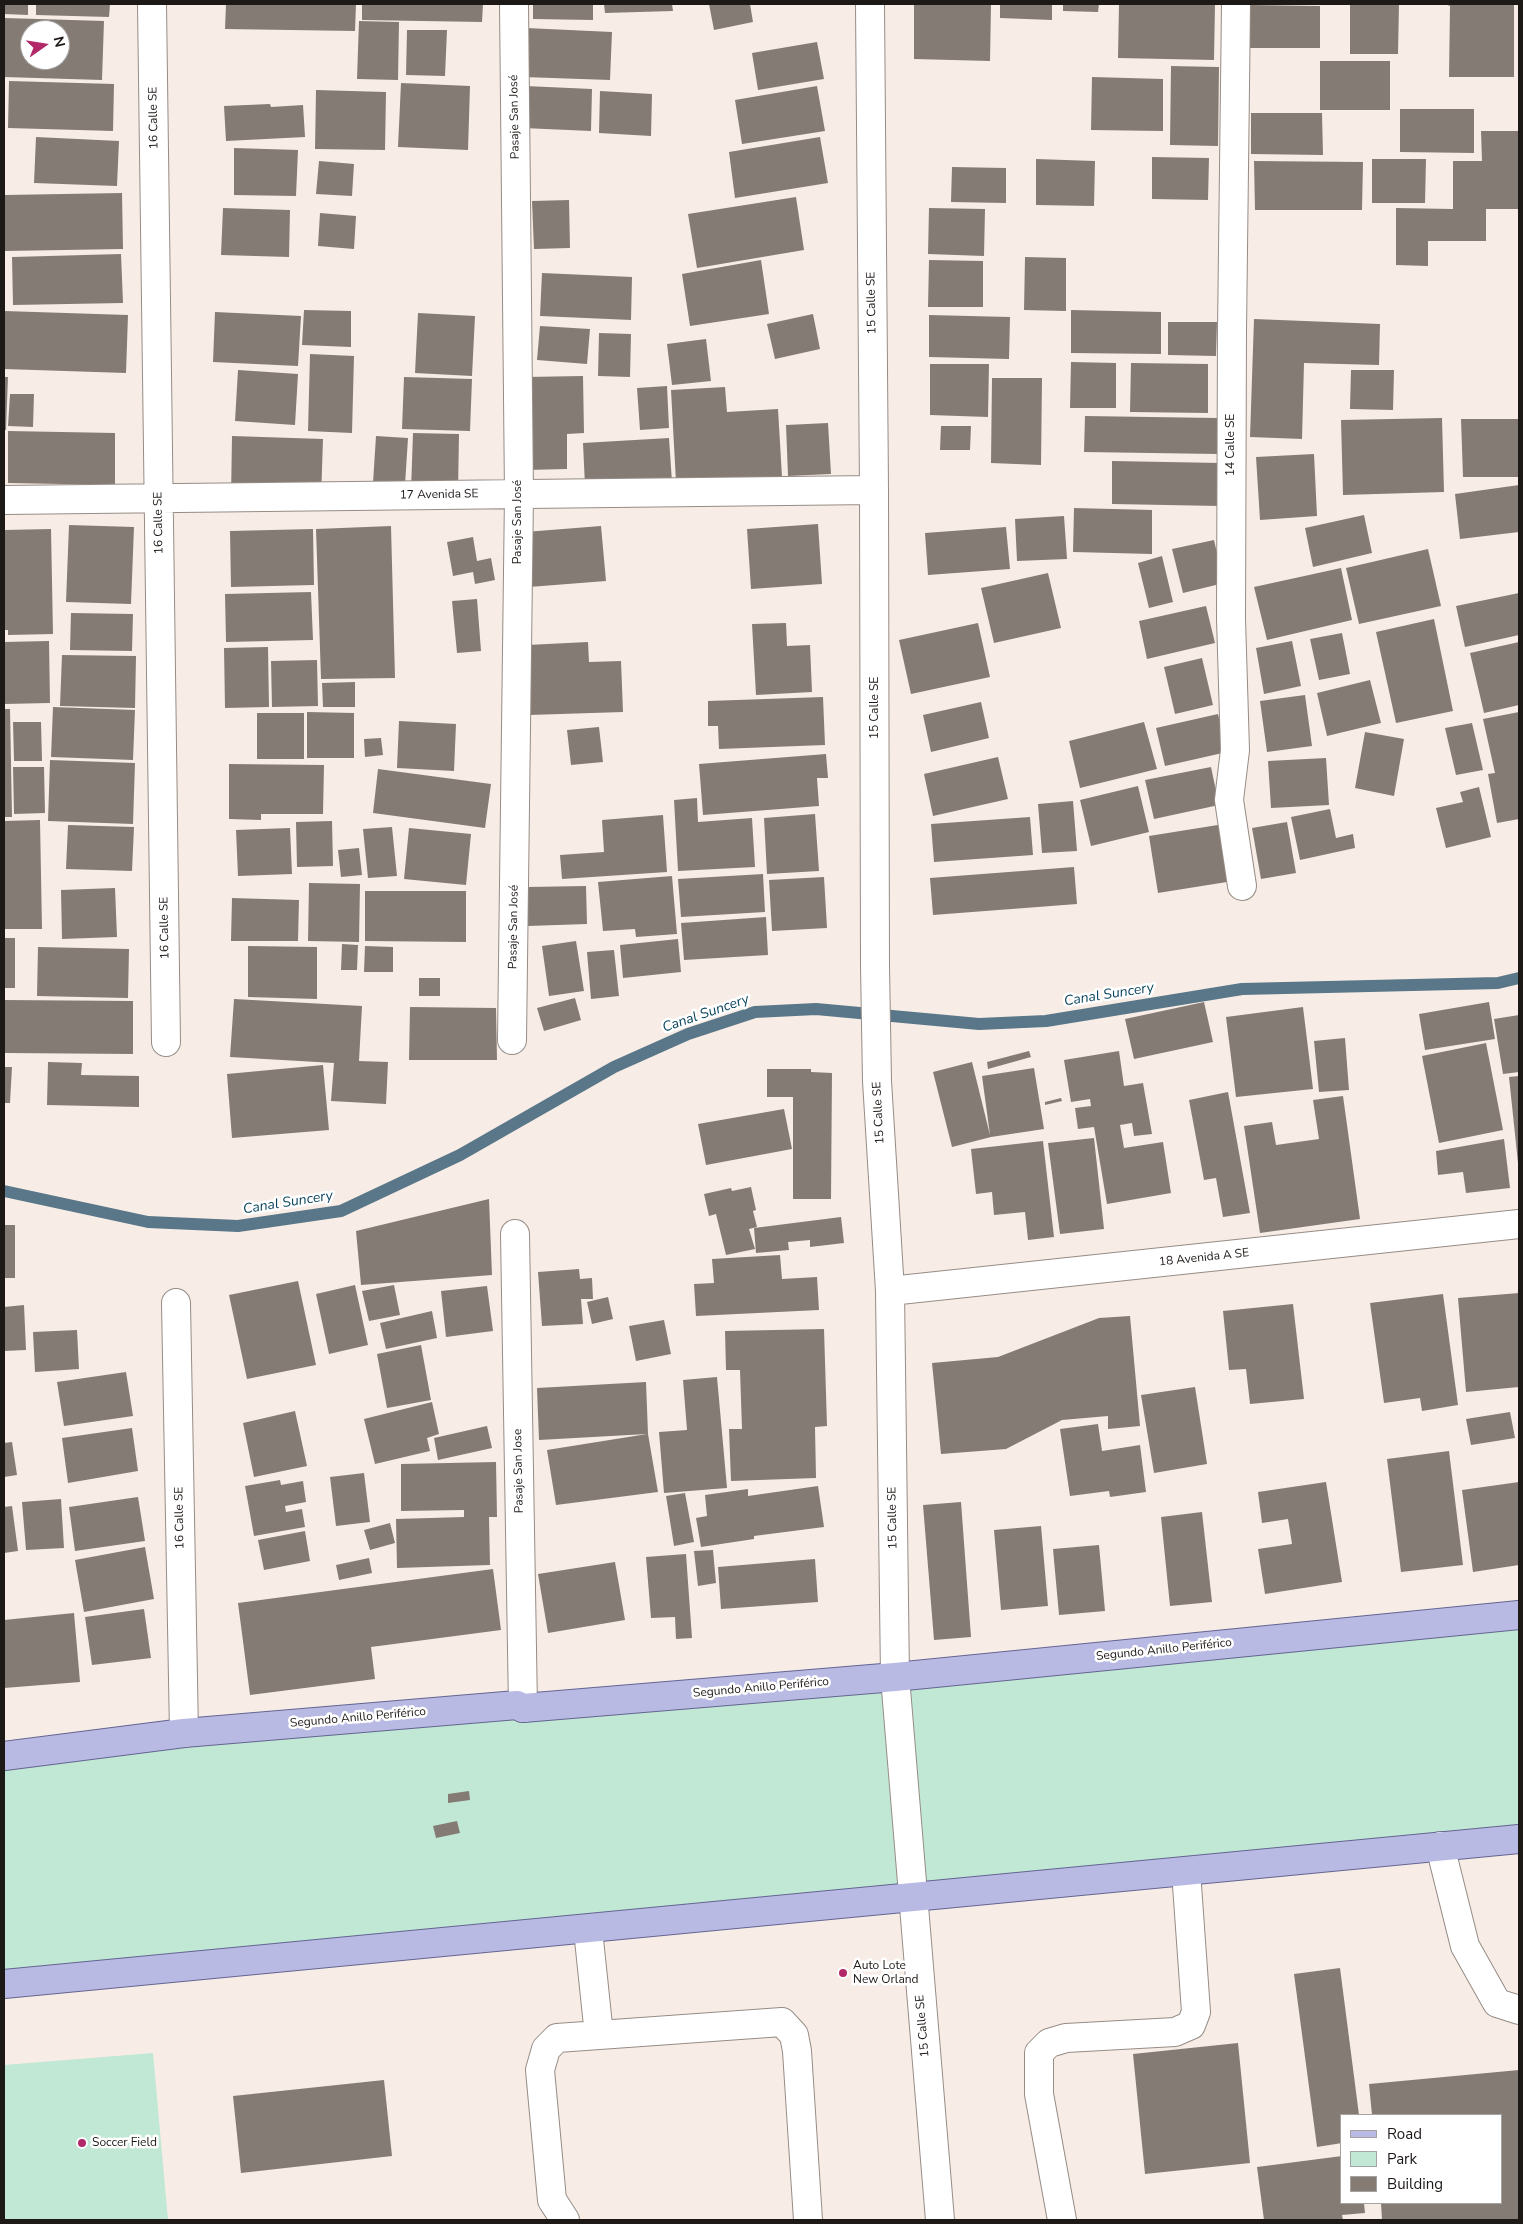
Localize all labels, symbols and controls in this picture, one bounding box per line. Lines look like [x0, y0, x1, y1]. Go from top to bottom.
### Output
north arrow [20, 20, 70, 70]
text: N [49, 34, 70, 49]
street label: Pasaje San José [507, 75, 523, 159]
street label: 16 Calle SE [146, 87, 162, 149]
street label: 15 Calle SE [864, 272, 880, 334]
street label: 14 Calle SE [1224, 414, 1238, 476]
street label: Pasaje San José [511, 480, 525, 564]
street label: 17 Avenida SE [399, 487, 479, 503]
street label: 16 Calle SE [151, 492, 167, 554]
street label: 15 Calle SE [868, 677, 882, 739]
street label: Pasaje San José [506, 885, 522, 969]
street label: 16 Calle SE [157, 897, 173, 959]
water label: Canal Suncery [1063, 980, 1155, 1010]
water label: Canal Suncery [660, 991, 752, 1037]
street label: 15 Calle SE [870, 1081, 888, 1145]
water label: Canal Suncery [242, 1188, 334, 1218]
street label: 18 Avenida A SE [1158, 1246, 1250, 1270]
street label: Pasaje San Jose [511, 1429, 527, 1513]
street label: 16 Calle SE [172, 1487, 188, 1549]
street label: 15 Calle SE [885, 1487, 901, 1549]
street label: Segundo Anillo Periférico [1095, 1636, 1233, 1664]
street label: Segundo Anillo Periférico [692, 1675, 830, 1701]
street label: Segundo Anillo Periférico [289, 1705, 427, 1731]
place label: Auto Lote New Orland [853, 1959, 919, 1987]
marker: Auto Lote New Orland [837, 1967, 849, 1979]
street label: 15 Calle SE [913, 1994, 933, 2058]
legend [1340, 2114, 1503, 2204]
text: Road [1387, 2124, 1422, 2144]
place label: Soccer Field [92, 2136, 157, 2150]
marker: Soccer Field [76, 2137, 88, 2149]
text: Park [1387, 2149, 1417, 2169]
text: Building [1387, 2174, 1443, 2194]

